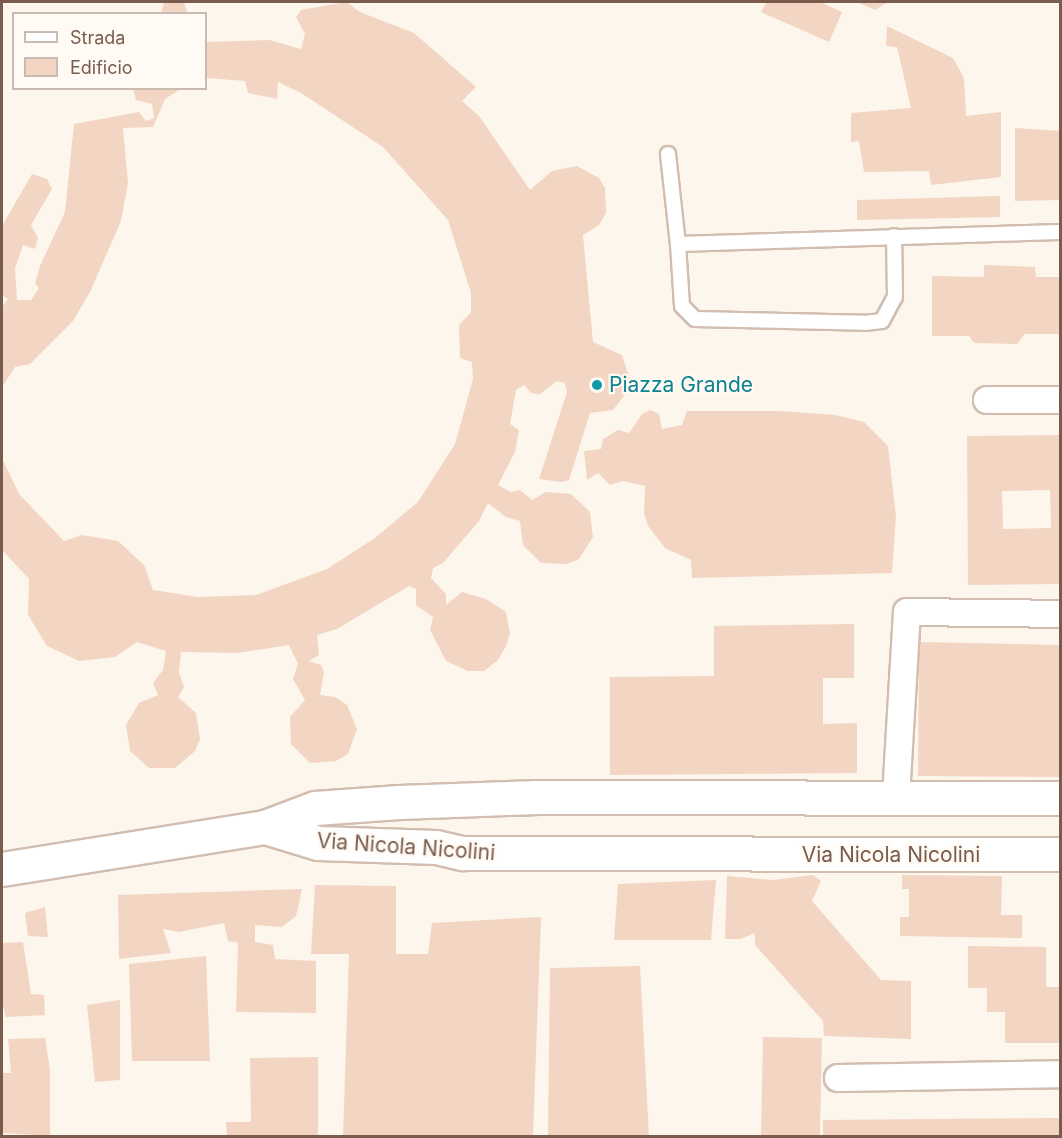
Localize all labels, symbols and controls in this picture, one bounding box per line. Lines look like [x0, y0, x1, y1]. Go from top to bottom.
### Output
legend [12, 12, 207, 90]
text: Strada [70, 27, 125, 48]
text: Edificio [70, 57, 133, 78]
place label: Piazza Grande [609, 372, 753, 398]
marker: Piazza Grande [590, 378, 604, 392]
street label: Via Nicola Nicolini [316, 828, 496, 866]
street label: Via Nicola Nicolini [802, 842, 980, 868]

